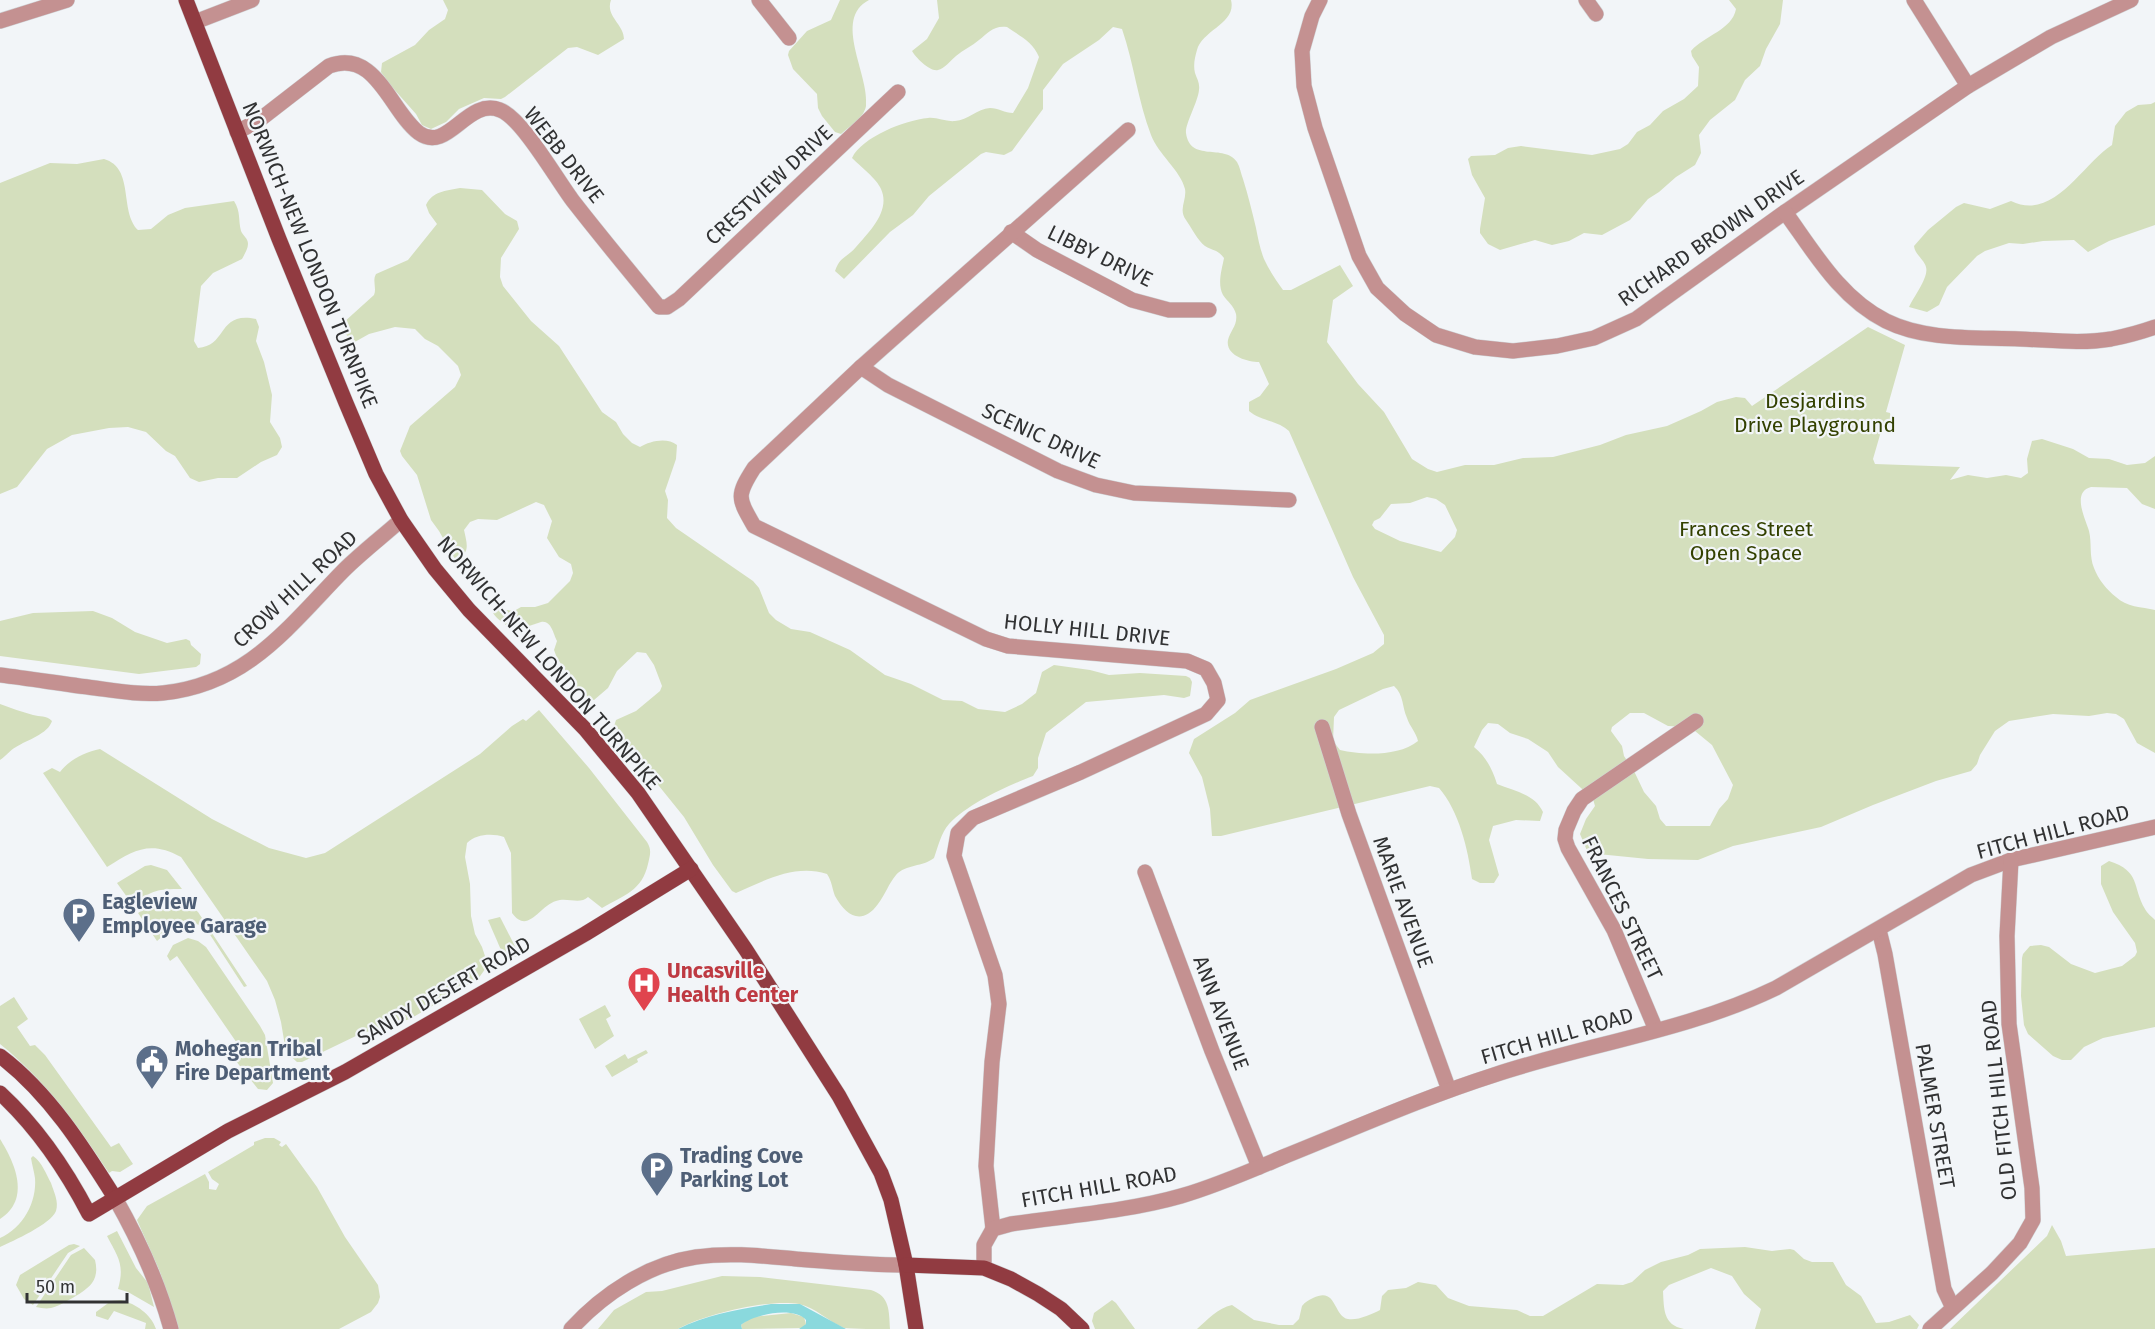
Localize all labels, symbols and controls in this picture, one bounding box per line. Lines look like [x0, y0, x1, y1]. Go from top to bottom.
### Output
street label: NORWICH-NEW LONDON TURNPIKE [236, 98, 384, 412]
street label: WEBB DRIVE [518, 102, 610, 208]
street label: CRESTVIEW DRIVE [700, 119, 838, 251]
street label: RICHARD BROWN DRIVE [1613, 164, 1809, 312]
street label: LIBBY DRIVE [1043, 219, 1157, 293]
park label: Desjardins Drive Playground [1734, 388, 1896, 438]
street label: SCENIC DRIVE [978, 397, 1104, 475]
park label: Frances Street Open Space [1679, 516, 1813, 566]
street label: CROW HILL ROAD [227, 525, 363, 653]
street label: NORWICH-NEW LONDON TURNPIKE [432, 531, 666, 795]
street label: HOLLY HILL DRIVE [1002, 608, 1172, 652]
street label: FITCH HILL ROAD [1974, 799, 2132, 865]
street label: FRANCES STREET [1576, 832, 1668, 984]
street label: MARIE AVENUE [1367, 833, 1439, 971]
place label: Eagleview Employee Garage [102, 889, 267, 939]
parking icon: Eagleview Employee Garage [61, 896, 97, 943]
street label: SANDY DESERT ROAD [353, 931, 535, 1051]
street label: ANN AVENUE [1187, 952, 1255, 1074]
place label: Uncasville Health Center [667, 958, 799, 1008]
hospital icon: Uncasville Health Center [626, 965, 662, 1012]
street label: OLD FITCH HILL ROAD [1976, 998, 2022, 1202]
street label: FITCH HILL ROAD [1478, 1002, 1636, 1070]
place label: Mohegan Tribal Fire Department [175, 1036, 331, 1086]
street label: PALMER STREET [1909, 1041, 1961, 1191]
public building icon: Mohegan Tribal Fire Department [134, 1043, 170, 1090]
place label: Trading Cove Parking Lot [680, 1143, 803, 1193]
parking icon: Trading Cove Parking Lot [639, 1150, 675, 1197]
street label: FITCH HILL ROAD [1019, 1161, 1179, 1213]
scale bar [27, 1266, 128, 1304]
text: 50 m [36, 1276, 75, 1298]

